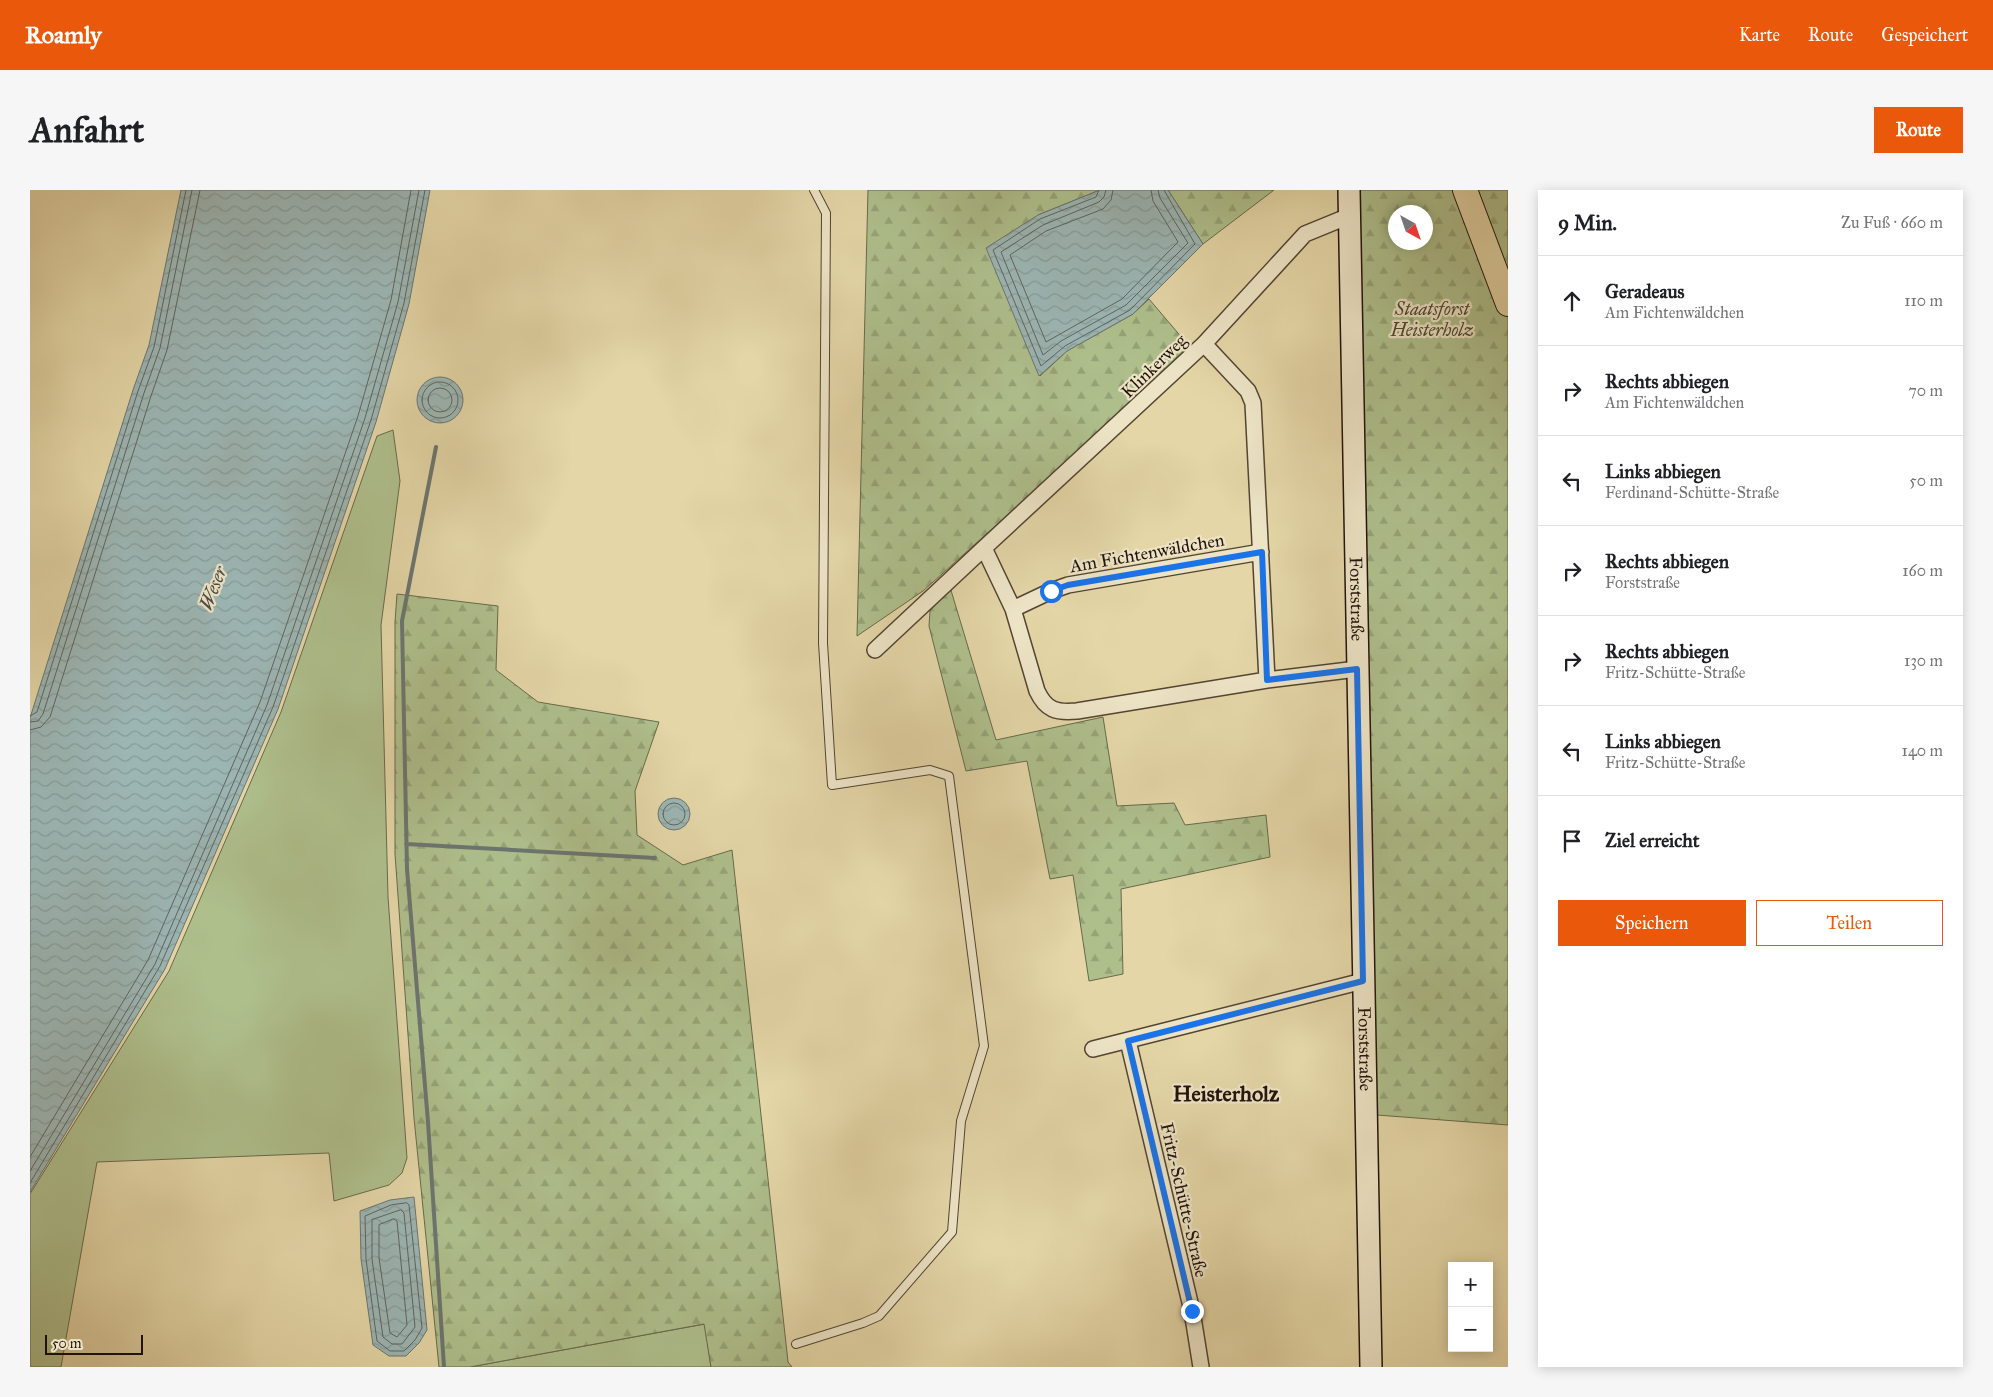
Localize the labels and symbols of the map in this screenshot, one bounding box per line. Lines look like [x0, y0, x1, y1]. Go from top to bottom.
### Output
north arrow [1388, 205, 1433, 250]
park label: Staatsforst Heisterholz [1389, 298, 1474, 341]
street label: Klinkerweg [1117, 329, 1192, 403]
street label: Am Fichtenwäldchen [1067, 529, 1226, 578]
street label: Forststraße [1345, 557, 1368, 641]
water label: Weser [194, 562, 232, 613]
route start [1040, 580, 1063, 603]
street label: Forststraße [1353, 1006, 1377, 1091]
district label: Heisterholz [1173, 1080, 1280, 1107]
street label: Fritz-Schütte-Straße [1156, 1121, 1212, 1279]
route end [1181, 1300, 1204, 1323]
scale bar [45, 1332, 142, 1355]

